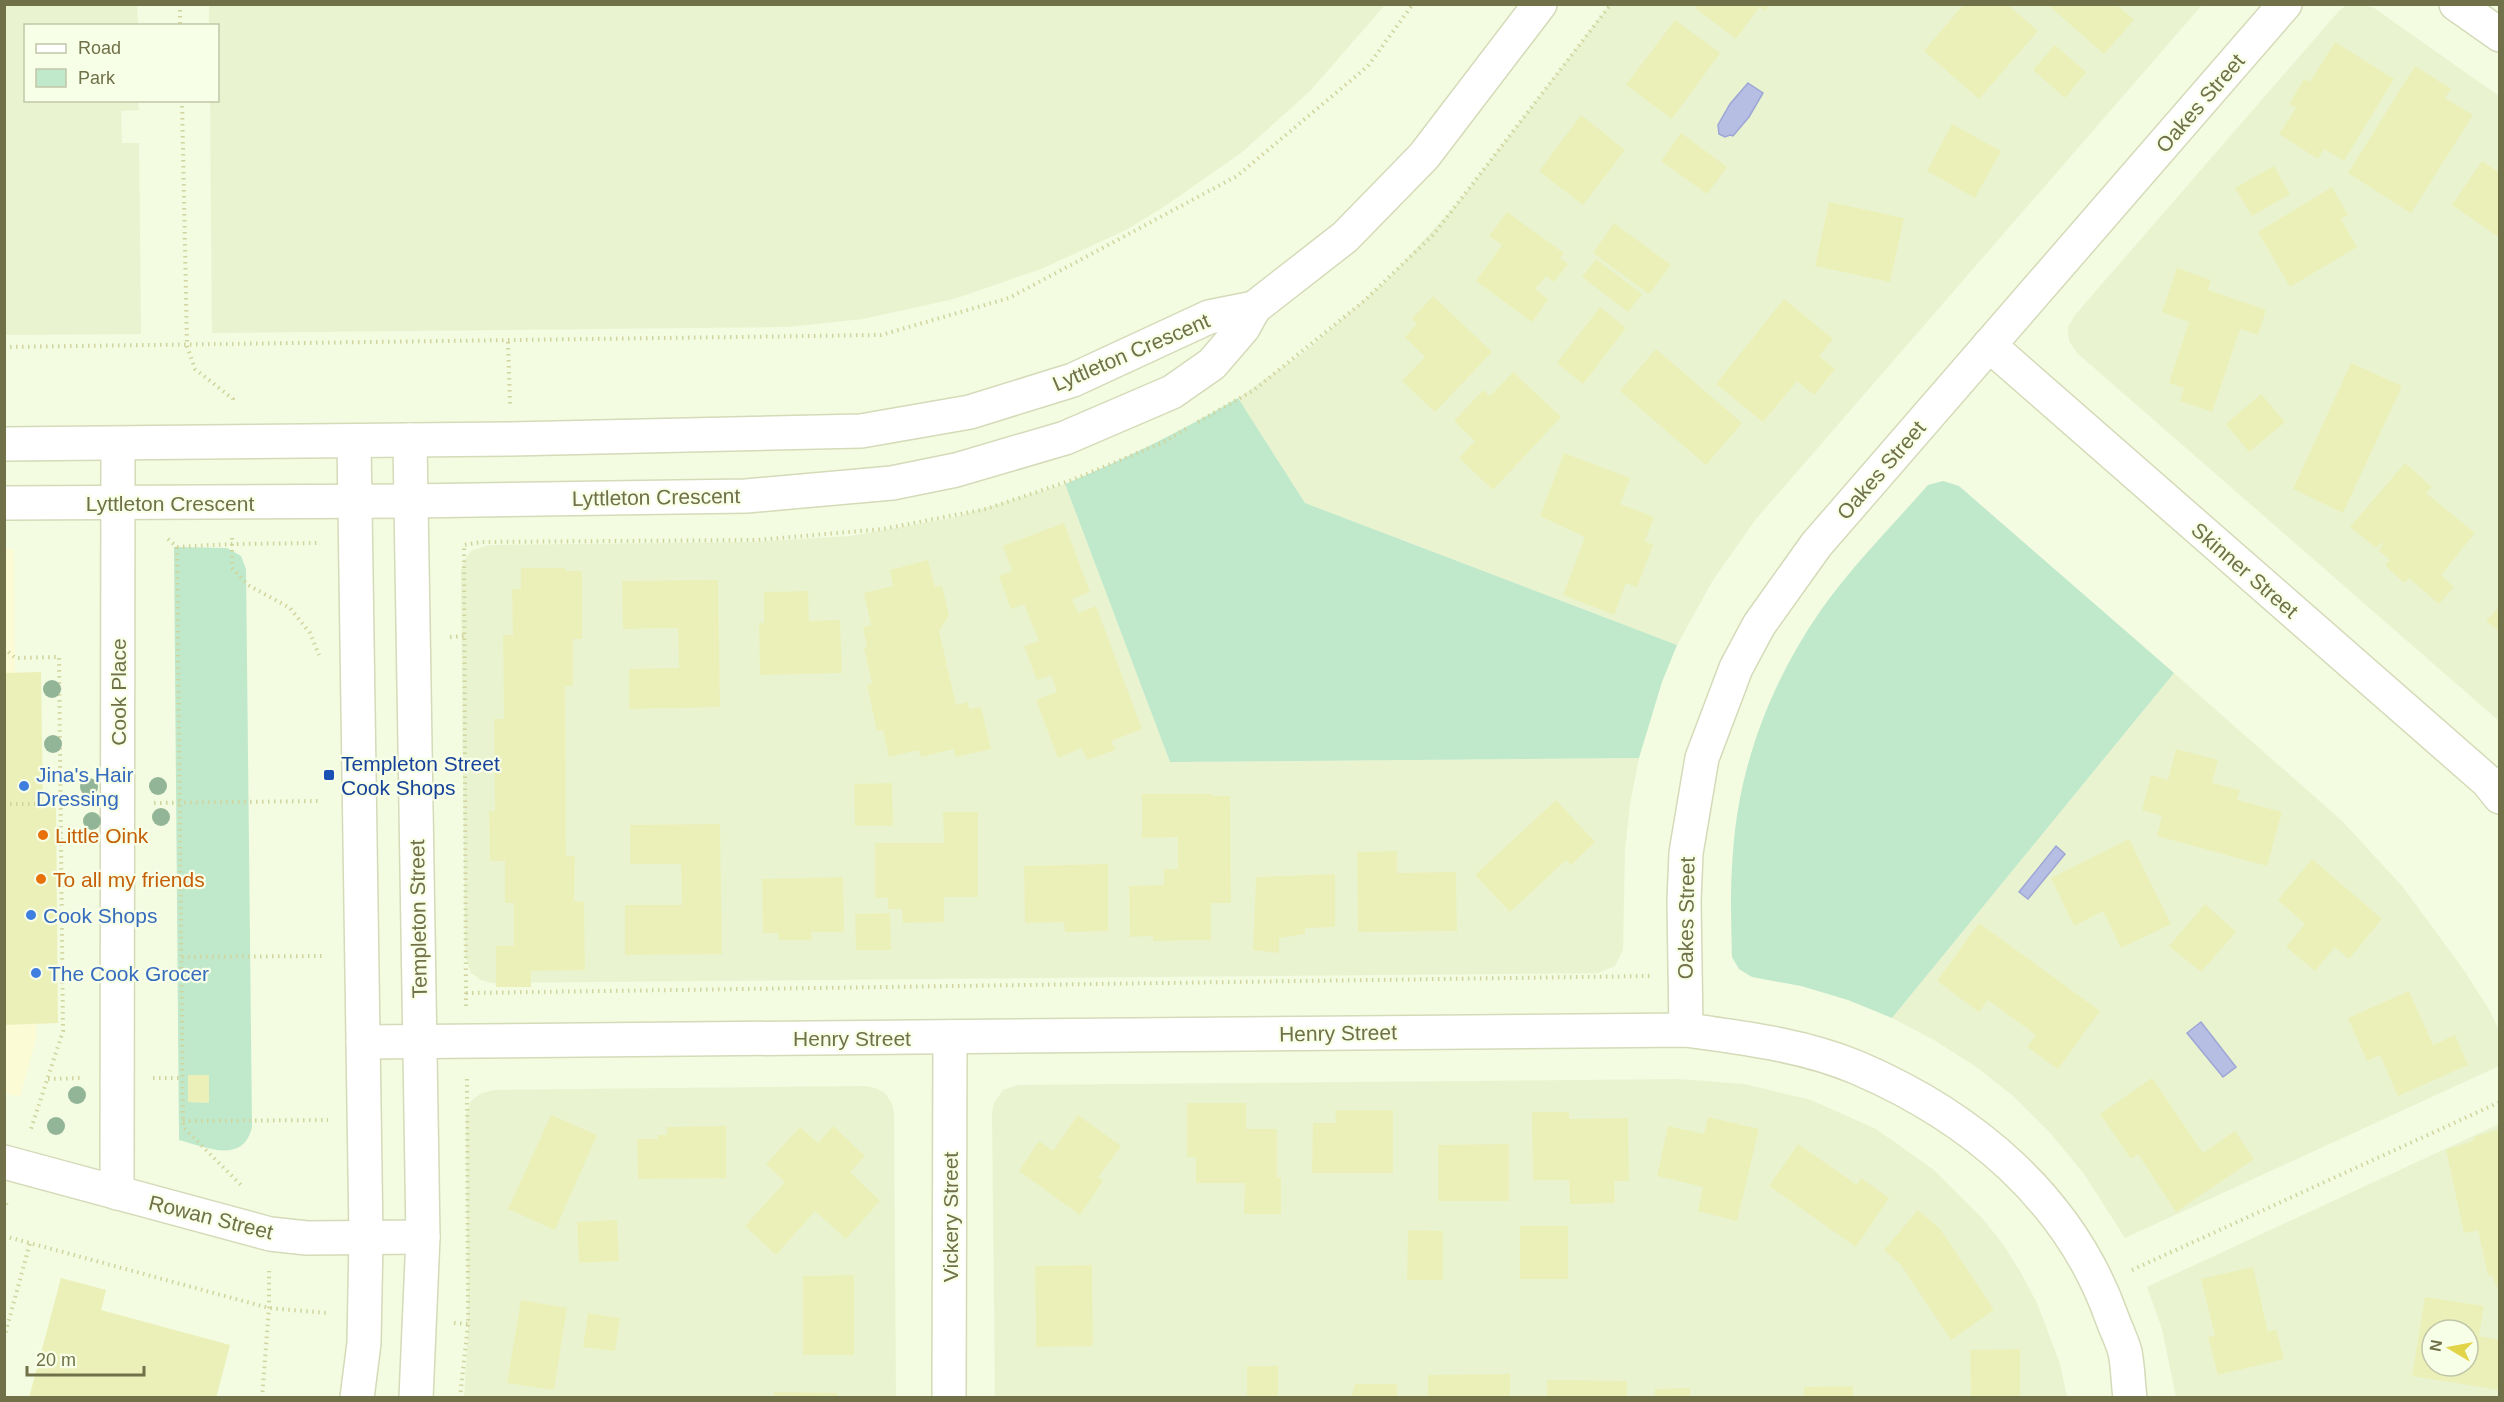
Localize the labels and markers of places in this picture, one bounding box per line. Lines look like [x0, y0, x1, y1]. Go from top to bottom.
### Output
place label: Templeton Street Cook Shops [341, 752, 500, 799]
place label: Jina's Hair Dressing [36, 763, 133, 810]
marker: Templeton Street Cook Shops [322, 768, 336, 782]
marker: Jina's Hair Dressing [17, 779, 31, 793]
place label: Little Oink [55, 824, 149, 847]
marker: Little Oink [36, 828, 50, 842]
place label: To all my friends [53, 868, 205, 891]
marker: To all my friends [34, 872, 48, 886]
place label: Cook Shops [43, 904, 157, 927]
marker: Cook Shops [24, 908, 38, 922]
place label: The Cook Grocer [48, 962, 209, 985]
marker: The Cook Grocer [29, 966, 43, 980]

